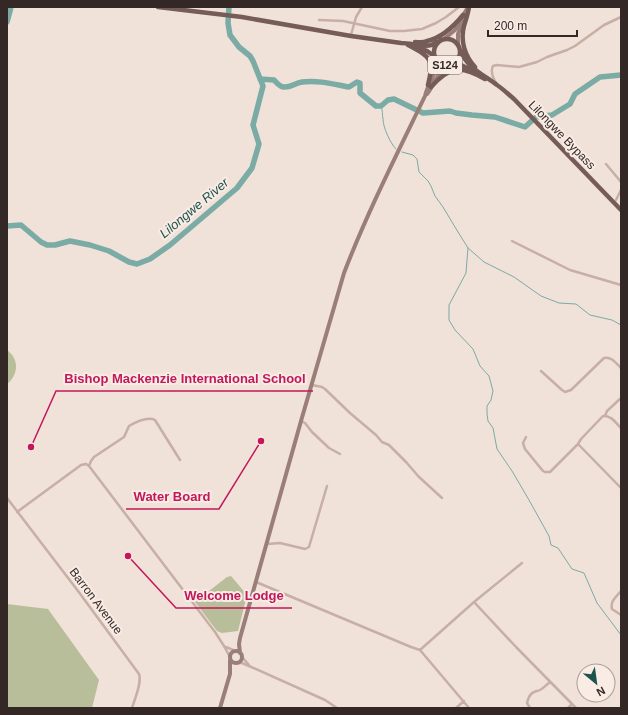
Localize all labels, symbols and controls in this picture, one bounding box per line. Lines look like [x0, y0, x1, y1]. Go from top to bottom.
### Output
scale bar [488, 12, 577, 38]
text: 200 m [494, 19, 527, 33]
road number: S124 [428, 56, 462, 74]
street label: Lilongwe Bypass [526, 98, 598, 172]
water label: Lilongwe River [157, 174, 232, 241]
callout: Bishop Mackenzie International School [56, 366, 313, 391]
text: Bishop Mackenzie International School [64, 371, 306, 386]
callout: Water Board [126, 484, 219, 509]
text: Water Board [134, 489, 210, 504]
street label: Barron Avenue [67, 565, 126, 637]
callout: Welcome Lodge [176, 583, 292, 608]
text: Welcome Lodge [184, 588, 284, 603]
north arrow [576, 663, 616, 703]
text: N [594, 685, 607, 699]

